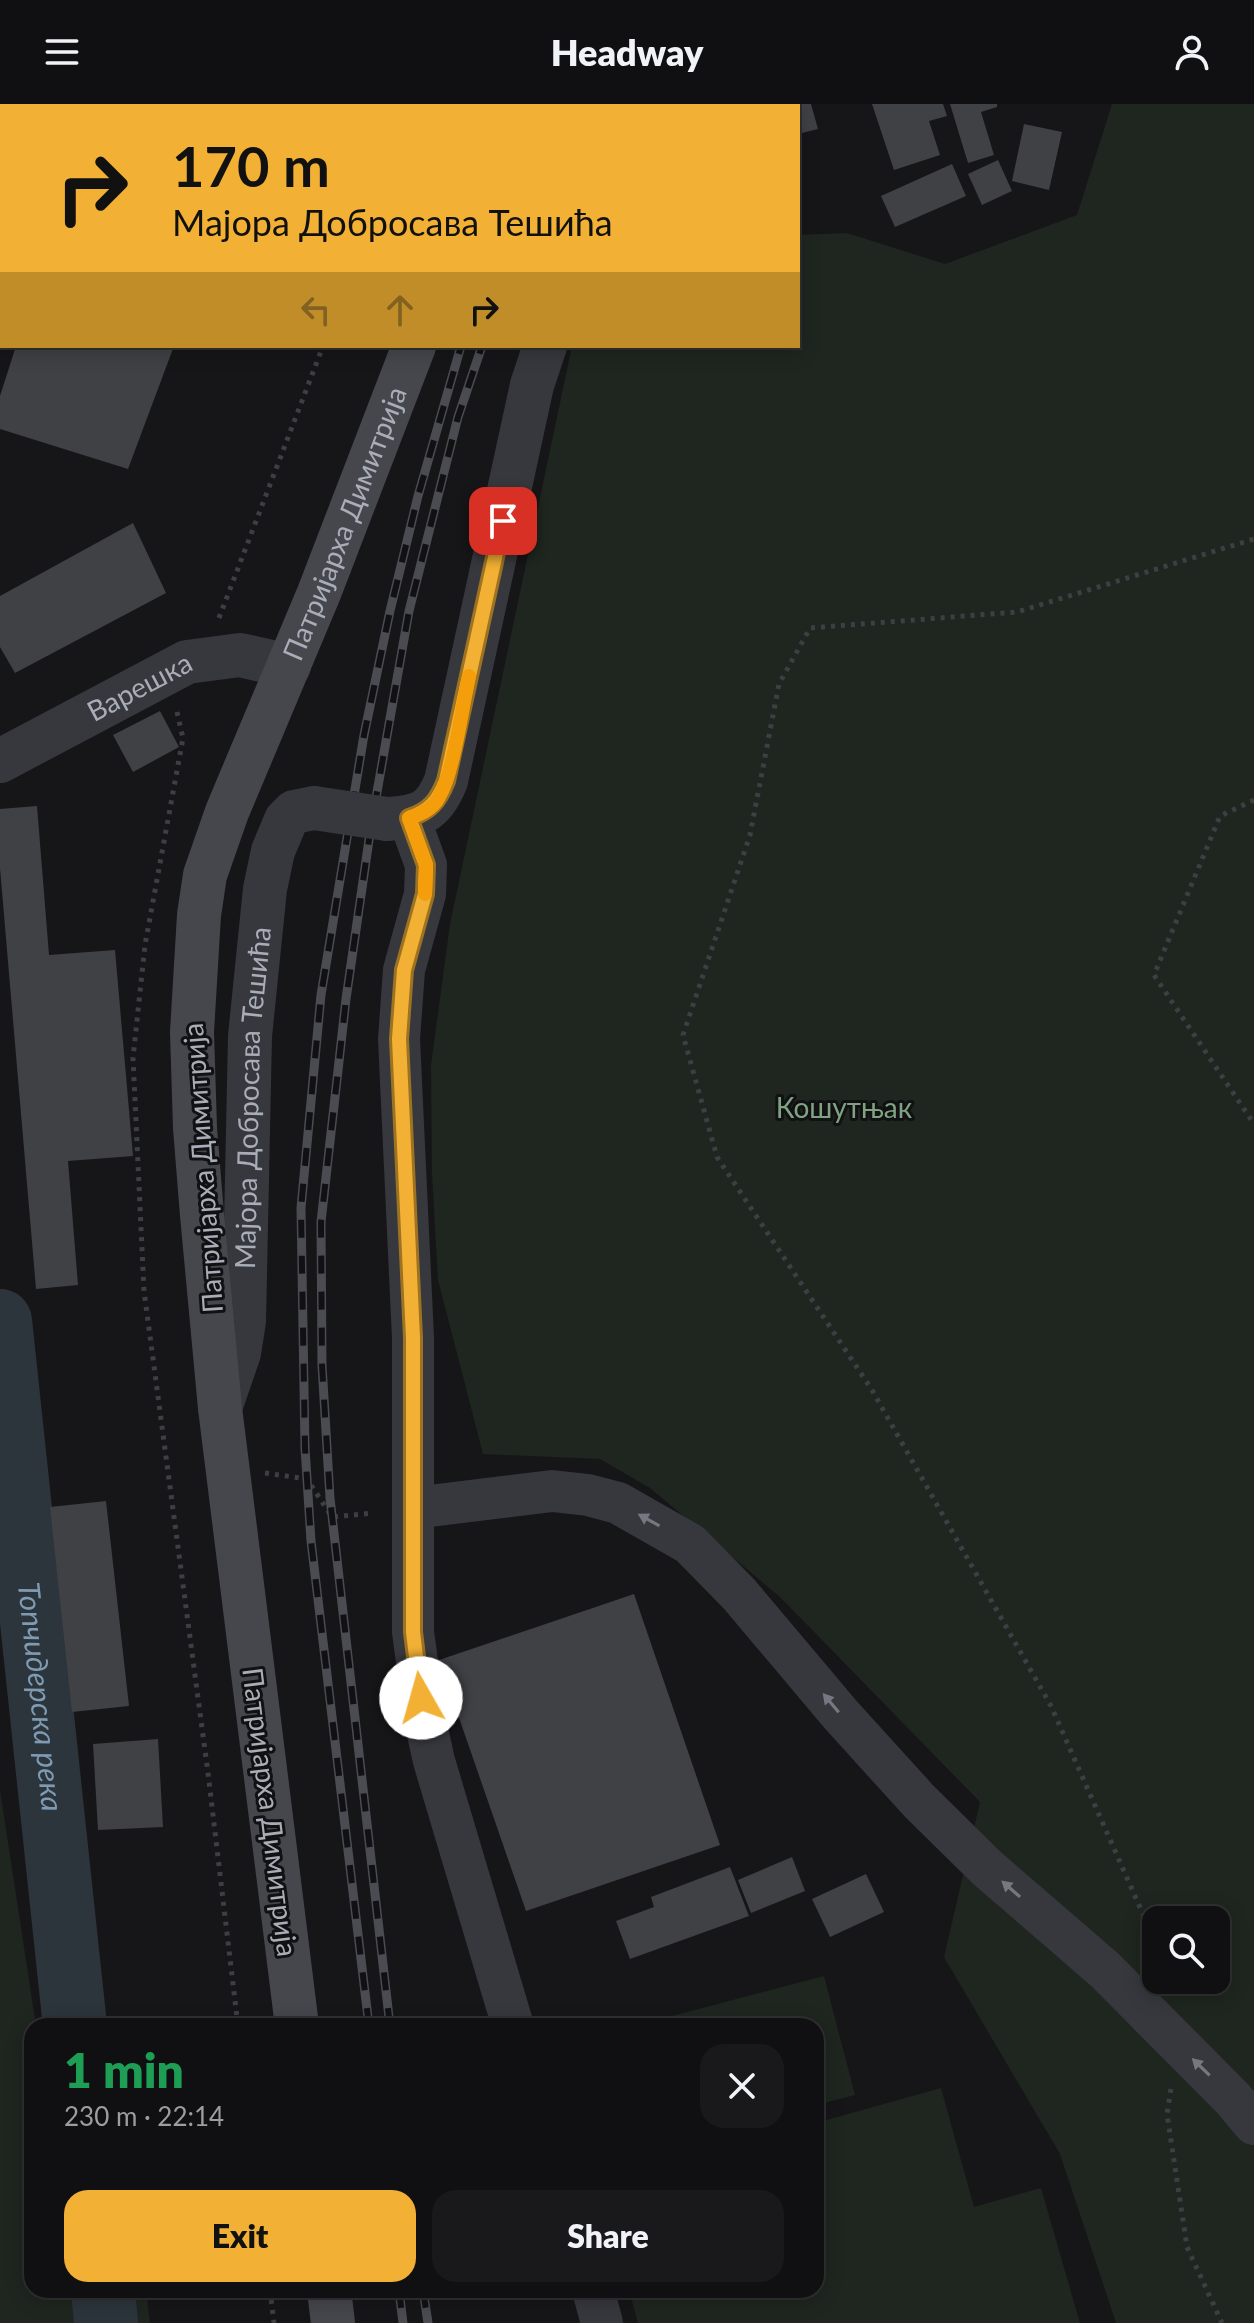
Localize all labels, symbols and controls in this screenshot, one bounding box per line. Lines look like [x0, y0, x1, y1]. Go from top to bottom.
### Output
icon: menu [40, 30, 84, 74]
text: Headway [551, 30, 703, 74]
icon: person [1170, 30, 1214, 74]
text: 170 m [172, 132, 330, 199]
icon: right [40, 136, 144, 240]
text: Мајора Добросава Тешића [172, 200, 613, 244]
icon: left [294, 288, 338, 332]
icon: ahead [378, 288, 422, 332]
icon: right [462, 288, 506, 332]
street label: Патријарха Димитрија [275, 382, 413, 665]
pin [469, 487, 537, 555]
icon: arrive [481, 499, 525, 543]
street label: Варешка [81, 645, 197, 728]
street label: Мајора Добросава Тешића [227, 925, 277, 1269]
street label: Патријарха Димитрија [175, 1022, 229, 1314]
park label: Кошутњак [776, 1090, 913, 1124]
one-way arrow [637, 1513, 660, 1527]
water label: Топчидерска река [12, 1580, 72, 1813]
position arrow [379, 1656, 463, 1740]
street label: Патријарха Димитрија [236, 1665, 306, 1958]
one-way arrow [823, 1693, 839, 1713]
one-way arrow [1002, 1881, 1021, 1899]
map controls [1142, 1906, 1230, 1994]
button: search [1142, 1906, 1230, 1994]
text: 1 min [64, 2041, 184, 2098]
button: close [700, 2044, 784, 2128]
one-way arrow [1192, 2059, 1211, 2077]
text: 230 m · 22:14 [64, 2100, 224, 2132]
button: Exit [64, 2190, 416, 2282]
button: Share [432, 2190, 784, 2282]

